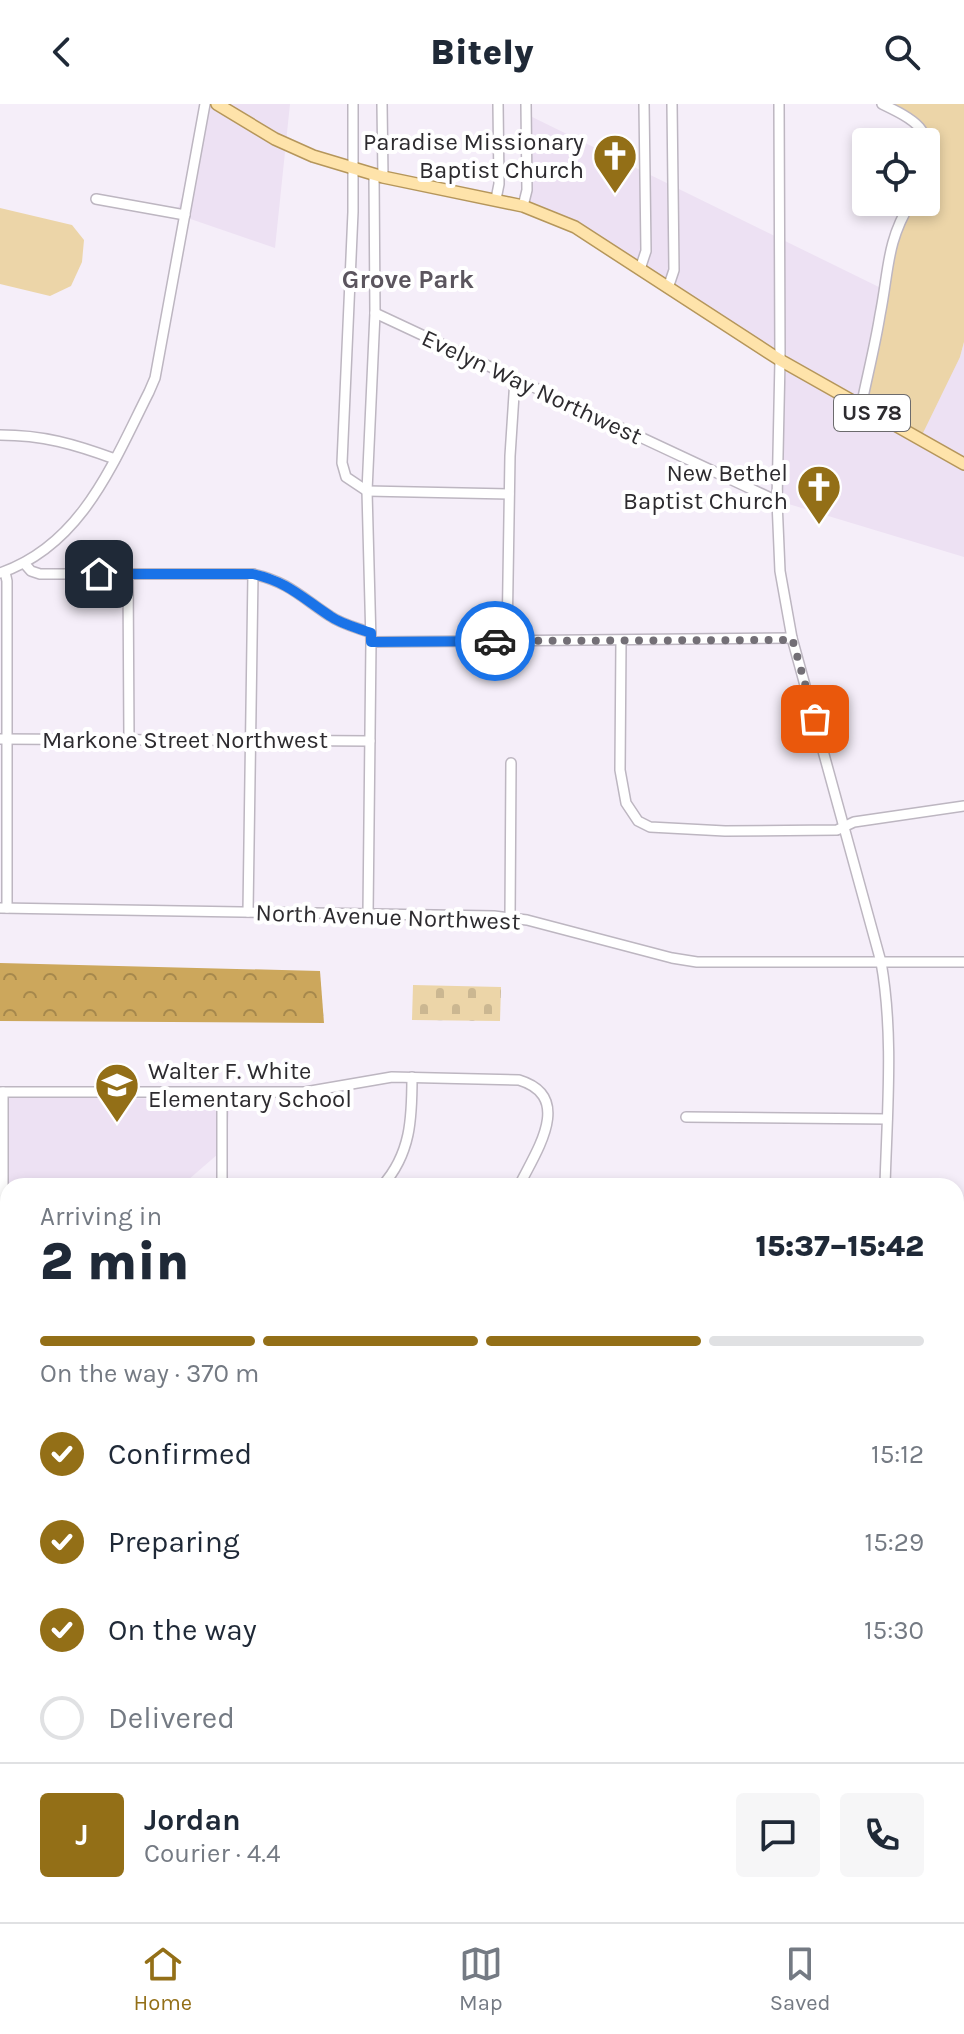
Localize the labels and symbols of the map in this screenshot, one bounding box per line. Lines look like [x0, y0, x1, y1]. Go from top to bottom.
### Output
place label: Paradise Missionary Baptist Church [363, 128, 584, 184]
church icon: Paradise Missionary Baptist Church [591, 132, 639, 195]
district label: Grove Park [342, 264, 474, 295]
street label: Evelyn Way Northwest [417, 324, 647, 450]
road number: US 78 [834, 395, 910, 431]
place label: New Bethel Baptist Church [623, 459, 788, 515]
church icon: New Bethel Baptist Church [795, 463, 843, 526]
pin [65, 540, 133, 608]
courier [455, 601, 535, 681]
pin [781, 685, 849, 753]
street label: Markone Street Northwest [42, 726, 328, 754]
street label: North Avenue Northwest [255, 898, 521, 936]
place label: Walter F. White Elementary School [148, 1057, 352, 1113]
school or university icon: Walter F. White Elementary School [93, 1061, 141, 1124]

